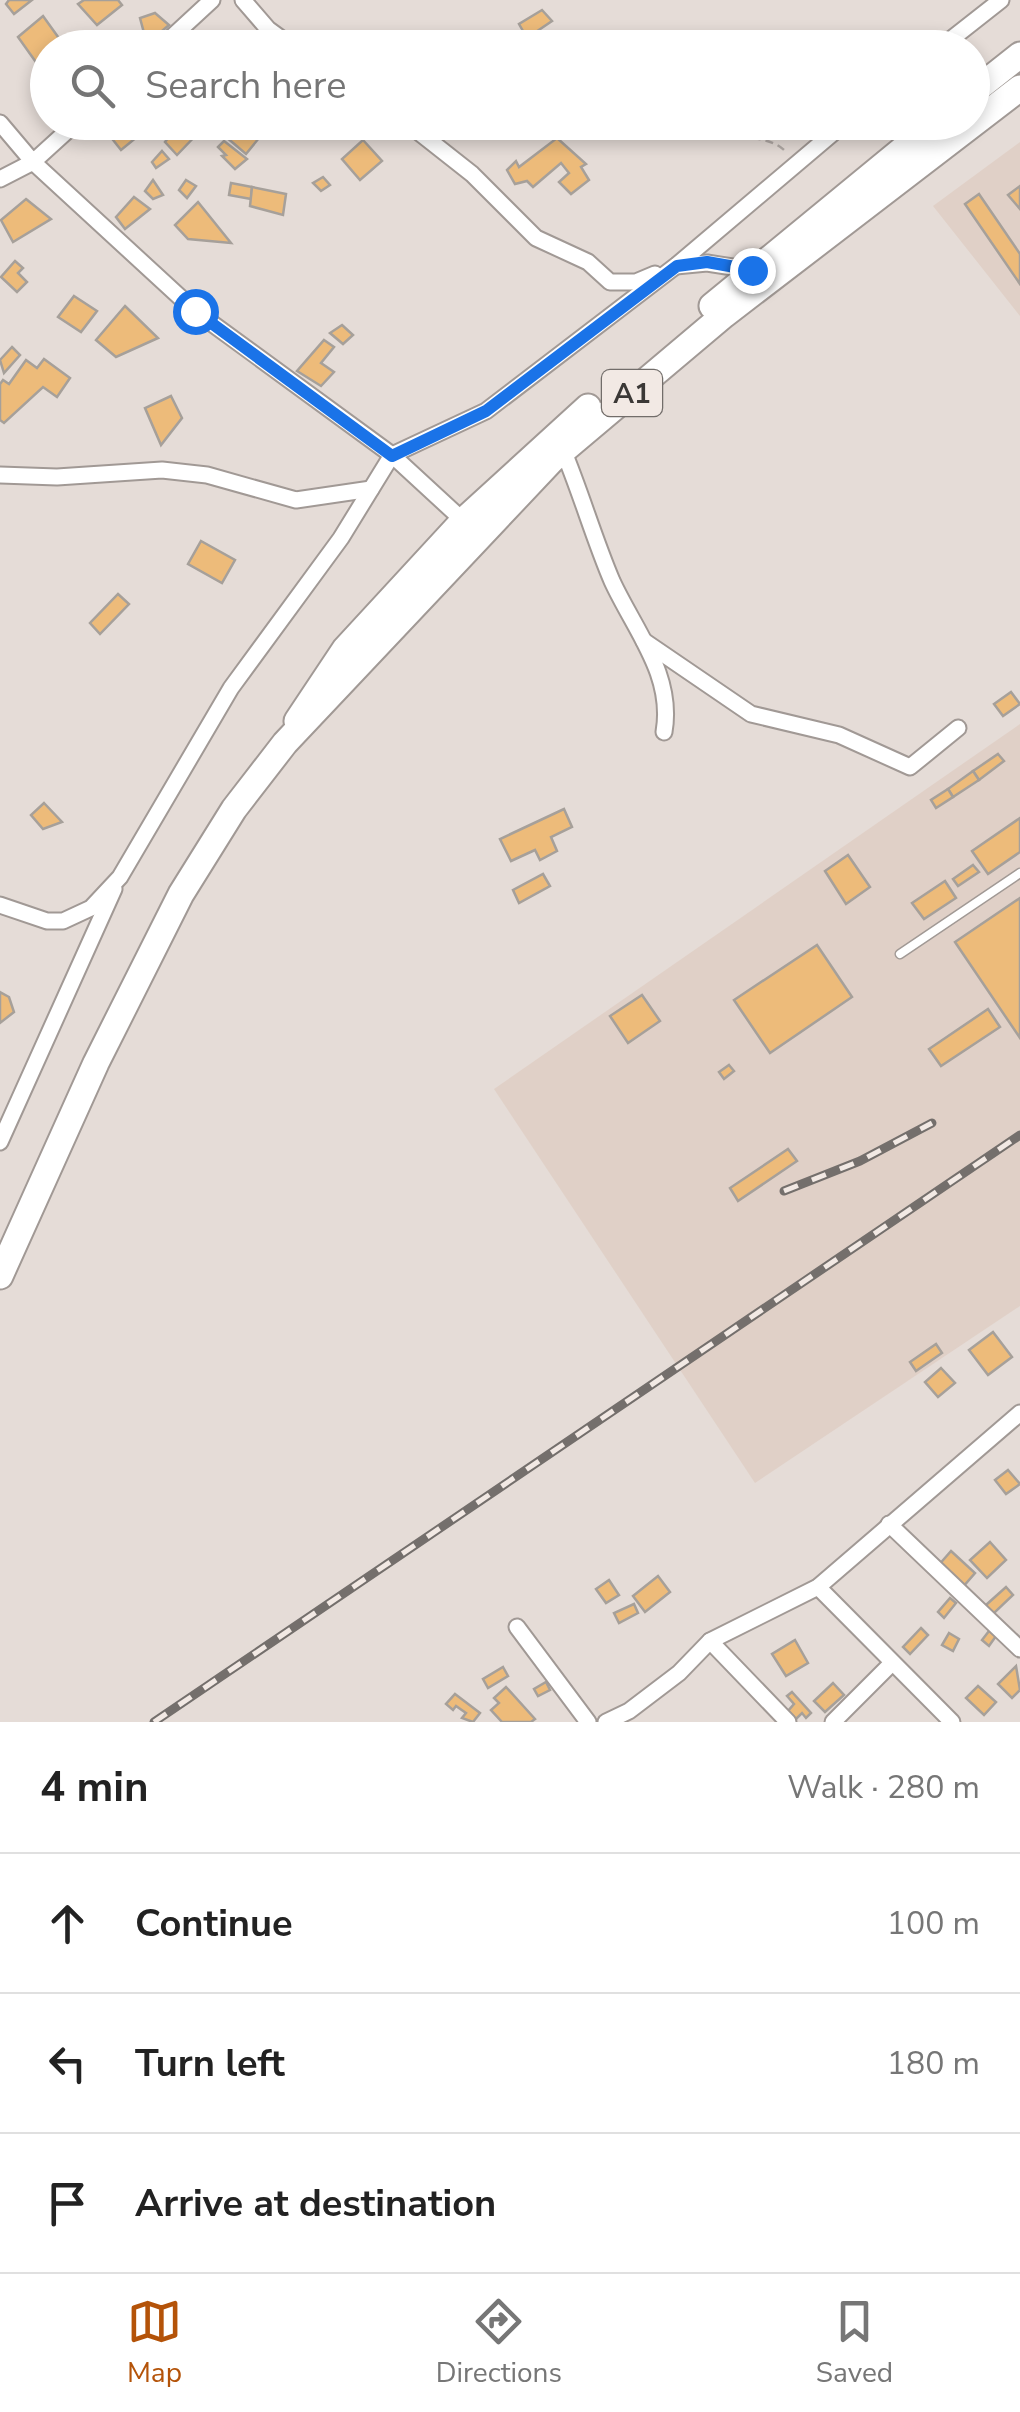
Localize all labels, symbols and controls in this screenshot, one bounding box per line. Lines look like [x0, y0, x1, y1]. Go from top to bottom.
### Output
search box [30, 30, 990, 140]
icon: search [65, 58, 120, 113]
text: Search here [145, 60, 346, 111]
route end [730, 248, 776, 294]
route start [173, 289, 219, 335]
road number: A1 [602, 370, 662, 416]
text: 4 min [40, 1759, 149, 1816]
text: Walk · 280 m [787, 1766, 980, 1809]
icon: ahead [40, 1896, 95, 1951]
text: Continue [135, 1898, 293, 1949]
text: 100 m [887, 1902, 980, 1945]
icon: left [40, 2036, 95, 2091]
text: Turn left [135, 2038, 285, 2089]
text: 180 m [887, 2042, 980, 2085]
icon: arrive [40, 2176, 95, 2231]
text: Arrive at destination [135, 2178, 496, 2229]
tab: Map [127, 2294, 182, 2392]
tab: Directions [436, 2294, 562, 2392]
tab: Saved [816, 2294, 893, 2392]

